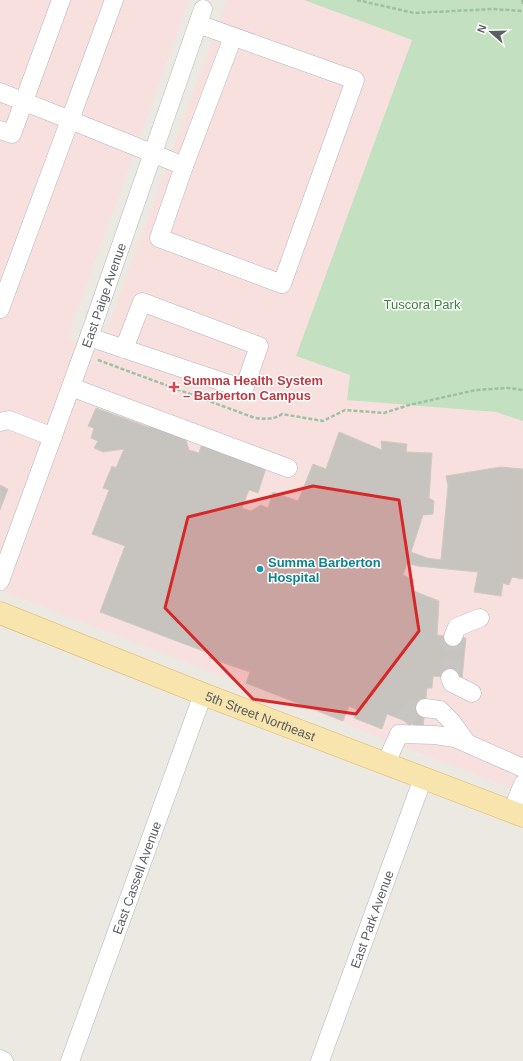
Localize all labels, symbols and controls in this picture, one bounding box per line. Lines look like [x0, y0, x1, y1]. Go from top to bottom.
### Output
north arrow [471, 12, 511, 52]
text: N [475, 23, 489, 34]
street label: East Paige Avenue [78, 241, 129, 350]
park label: Tuscora Park [384, 297, 461, 312]
place label: Summa Health System – Barberton Campus [183, 373, 323, 403]
marker: Summa Health System – Barberton Campus [168, 381, 180, 393]
place label: Summa Barberton Hospital [268, 555, 381, 585]
marker: Summa Barberton Hospital [255, 564, 265, 574]
street label: 5th Street Northeast [203, 688, 318, 744]
street label: East Cassell Avenue [109, 819, 164, 936]
street label: East Park Avenue [347, 868, 396, 970]

